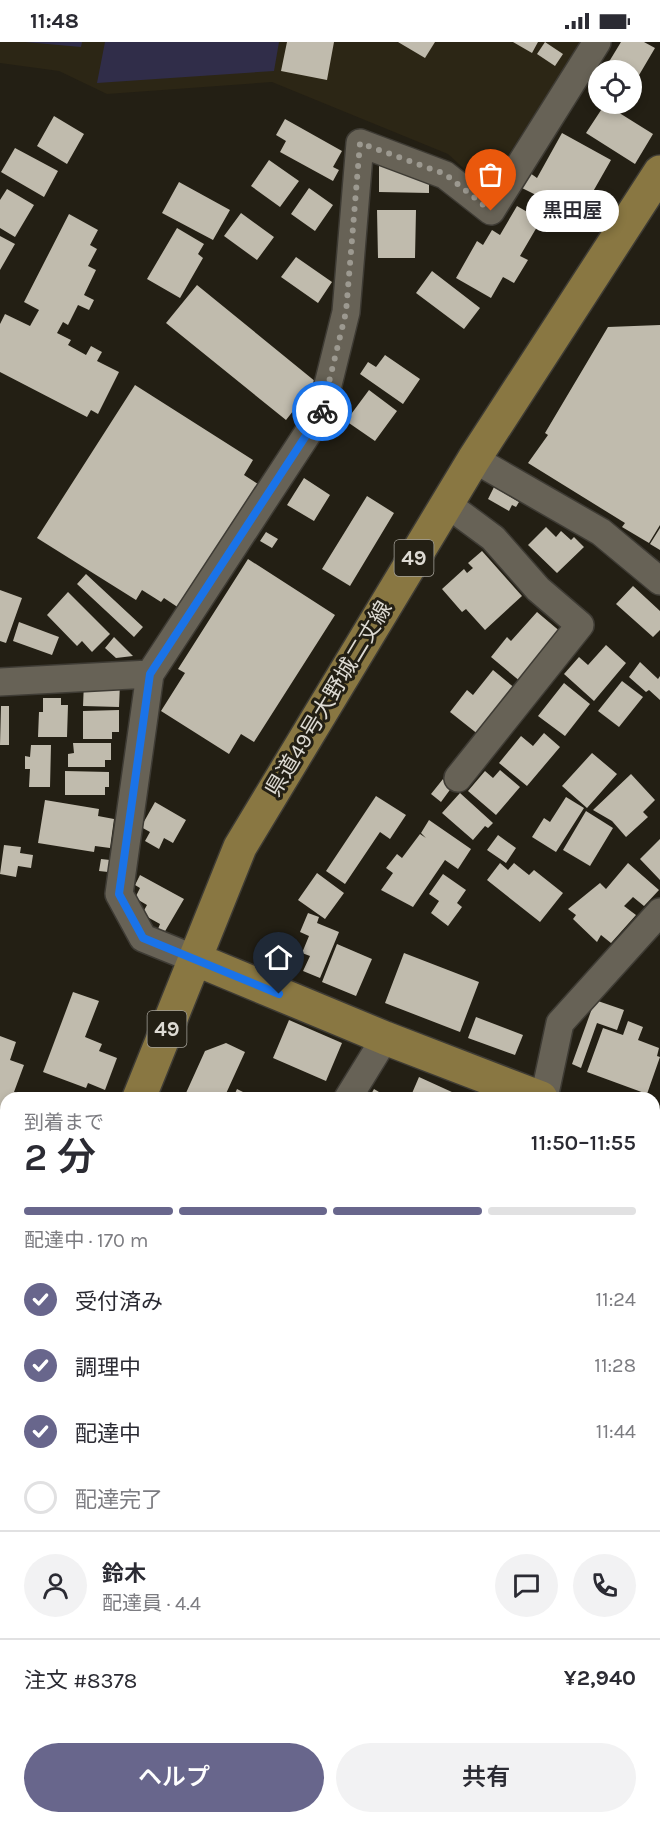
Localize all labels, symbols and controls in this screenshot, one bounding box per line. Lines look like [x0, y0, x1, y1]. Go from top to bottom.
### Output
text: 11:48 [30, 8, 79, 34]
map controls [588, 60, 642, 114]
button: locate [588, 60, 642, 114]
pin [465, 149, 516, 211]
icon: bag [474, 158, 507, 191]
callout: 黒田屋 [527, 190, 620, 232]
text: 黒田屋 [543, 199, 603, 222]
courier [292, 381, 352, 441]
icon: bike [306, 395, 339, 428]
road number: 49 [394, 540, 434, 576]
street label: 県道49号大野城二丈線 [260, 597, 398, 801]
pin [253, 932, 304, 994]
icon: home [262, 941, 295, 974]
road number: 49 [148, 1011, 186, 1047]
text: 到着まで [24, 1111, 104, 1134]
text: 11:50–11:55 [531, 1130, 636, 1156]
text: 2 分 [24, 1134, 96, 1180]
text: 配達中 · 170 m [24, 1229, 148, 1252]
icon: check [24, 1283, 57, 1316]
text: 11:24 [595, 1288, 636, 1311]
text: 受付済み [75, 1289, 163, 1315]
icon: check [24, 1349, 57, 1382]
text: 11:28 [594, 1354, 636, 1377]
text: 調理中 [75, 1355, 141, 1381]
icon: check [24, 1415, 57, 1448]
text: 11:44 [596, 1420, 636, 1443]
text: 配達中 [75, 1421, 141, 1447]
text: 配達完了 [75, 1487, 163, 1513]
button: person [24, 1554, 87, 1617]
button: chat [495, 1554, 558, 1617]
button: phone [573, 1554, 636, 1617]
text: 鈴木 [102, 1561, 146, 1587]
text: 配達員 · 4.4 [102, 1592, 201, 1615]
text: ¥2,940 [564, 1665, 636, 1691]
text: 注文 #8378 [24, 1668, 137, 1694]
button: ヘルプ [24, 1743, 324, 1812]
button: 共有 [336, 1743, 636, 1812]

